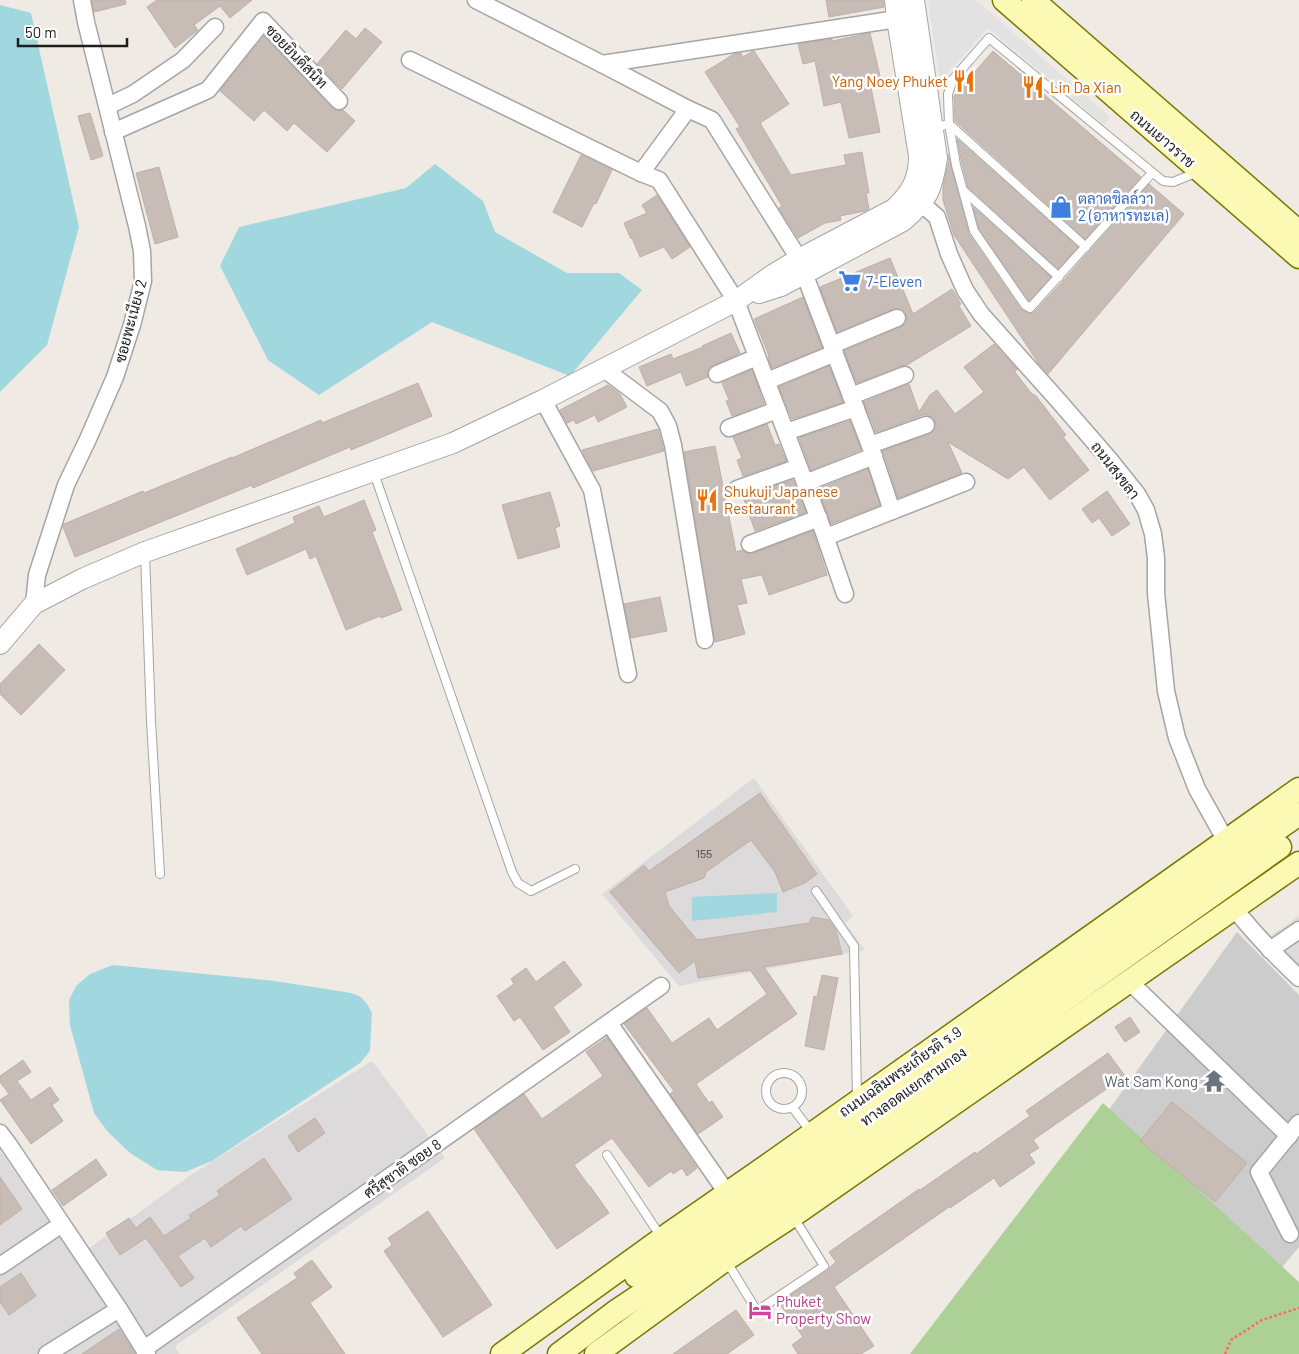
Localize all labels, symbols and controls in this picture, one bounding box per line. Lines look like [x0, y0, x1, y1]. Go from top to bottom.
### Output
scale bar [18, 15, 126, 47]
street label: ซอยยินดีสนิท [262, 20, 332, 92]
text: 50 m [25, 23, 57, 41]
restaurant icon: Yang Noey Phuket [951, 68, 977, 94]
place label: Yang Noey Phuket [832, 72, 948, 90]
restaurant icon: Lin Da Xian [1020, 74, 1046, 100]
place label: Lin Da Xian [1050, 78, 1122, 96]
street label: ถนนเยาวราช [1127, 105, 1199, 171]
place label: ตลาดชิลล์วา 2 (อาหารทะเล) [1078, 189, 1168, 224]
shop icon: ตลาดชิลล์วา 2 (อาหารทะเล) [1048, 194, 1074, 220]
supermarket icon: 7-Eleven [837, 268, 863, 294]
place label: 7-Eleven [866, 272, 922, 290]
street label: ซอยพะเนียง 2 [110, 277, 150, 365]
street label: ถนนสงขลา [1088, 438, 1144, 502]
place label: Shukuji Japanese Restaurant [724, 482, 838, 517]
restaurant icon: Shukuji Japanese Restaurant [694, 487, 720, 513]
house number: 155 [696, 846, 712, 860]
street label: ถนนเฉลิมพระเกียรติ ร.9 [835, 1022, 965, 1120]
street label: ทางลอดแยกสามกอง [856, 1043, 970, 1129]
temple icon: Wat Sam Kong [1201, 1068, 1227, 1094]
place label: Wat Sam Kong [1104, 1072, 1198, 1090]
street label: ศรีสุชาติ ซอย 8 [360, 1135, 446, 1204]
place label: Phuket Property Show [776, 1292, 871, 1327]
hotel icon: Phuket Property Show [747, 1297, 773, 1323]

